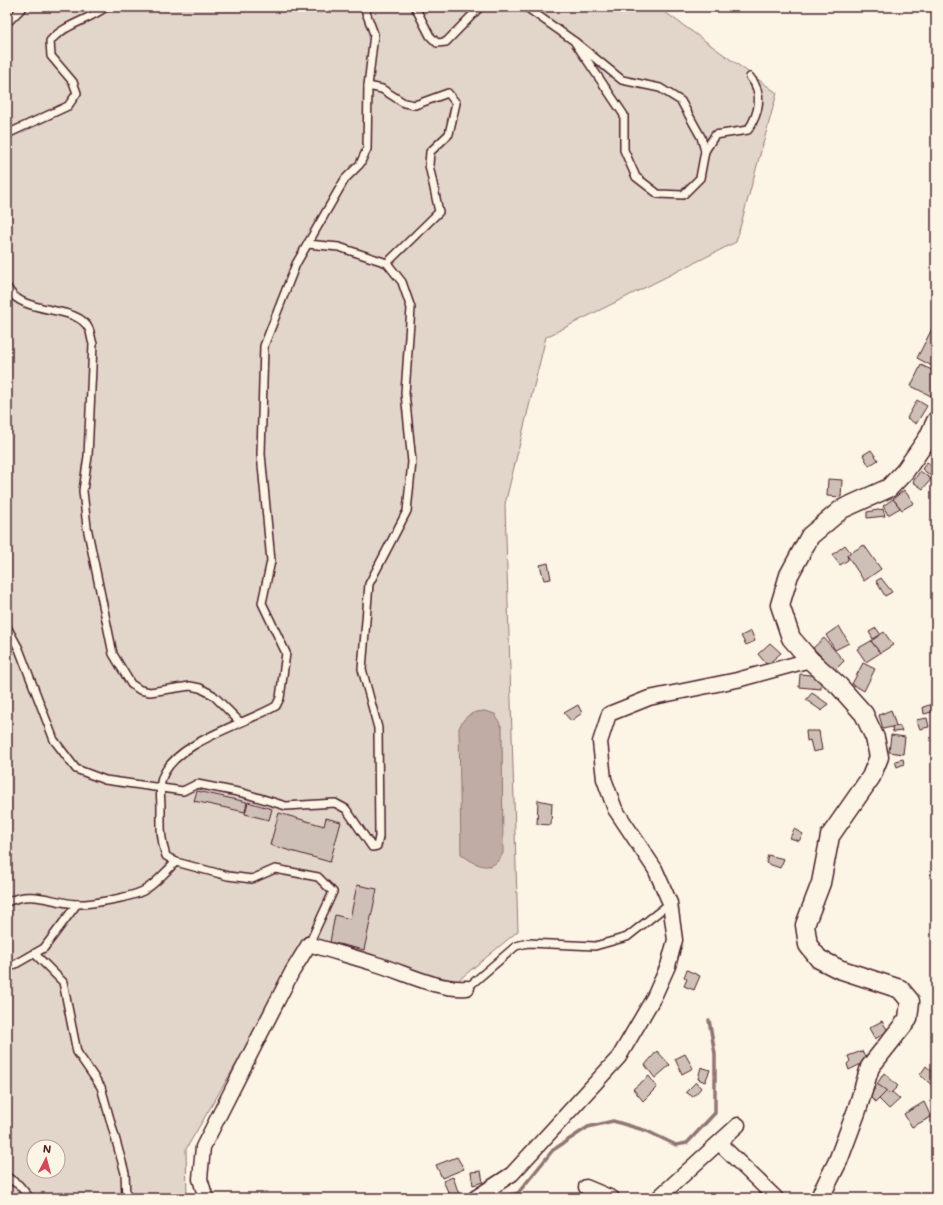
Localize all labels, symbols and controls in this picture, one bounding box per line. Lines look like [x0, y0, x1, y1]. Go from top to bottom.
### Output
north arrow [26, 1139, 66, 1179]
text: N [42, 1141, 52, 1156]

